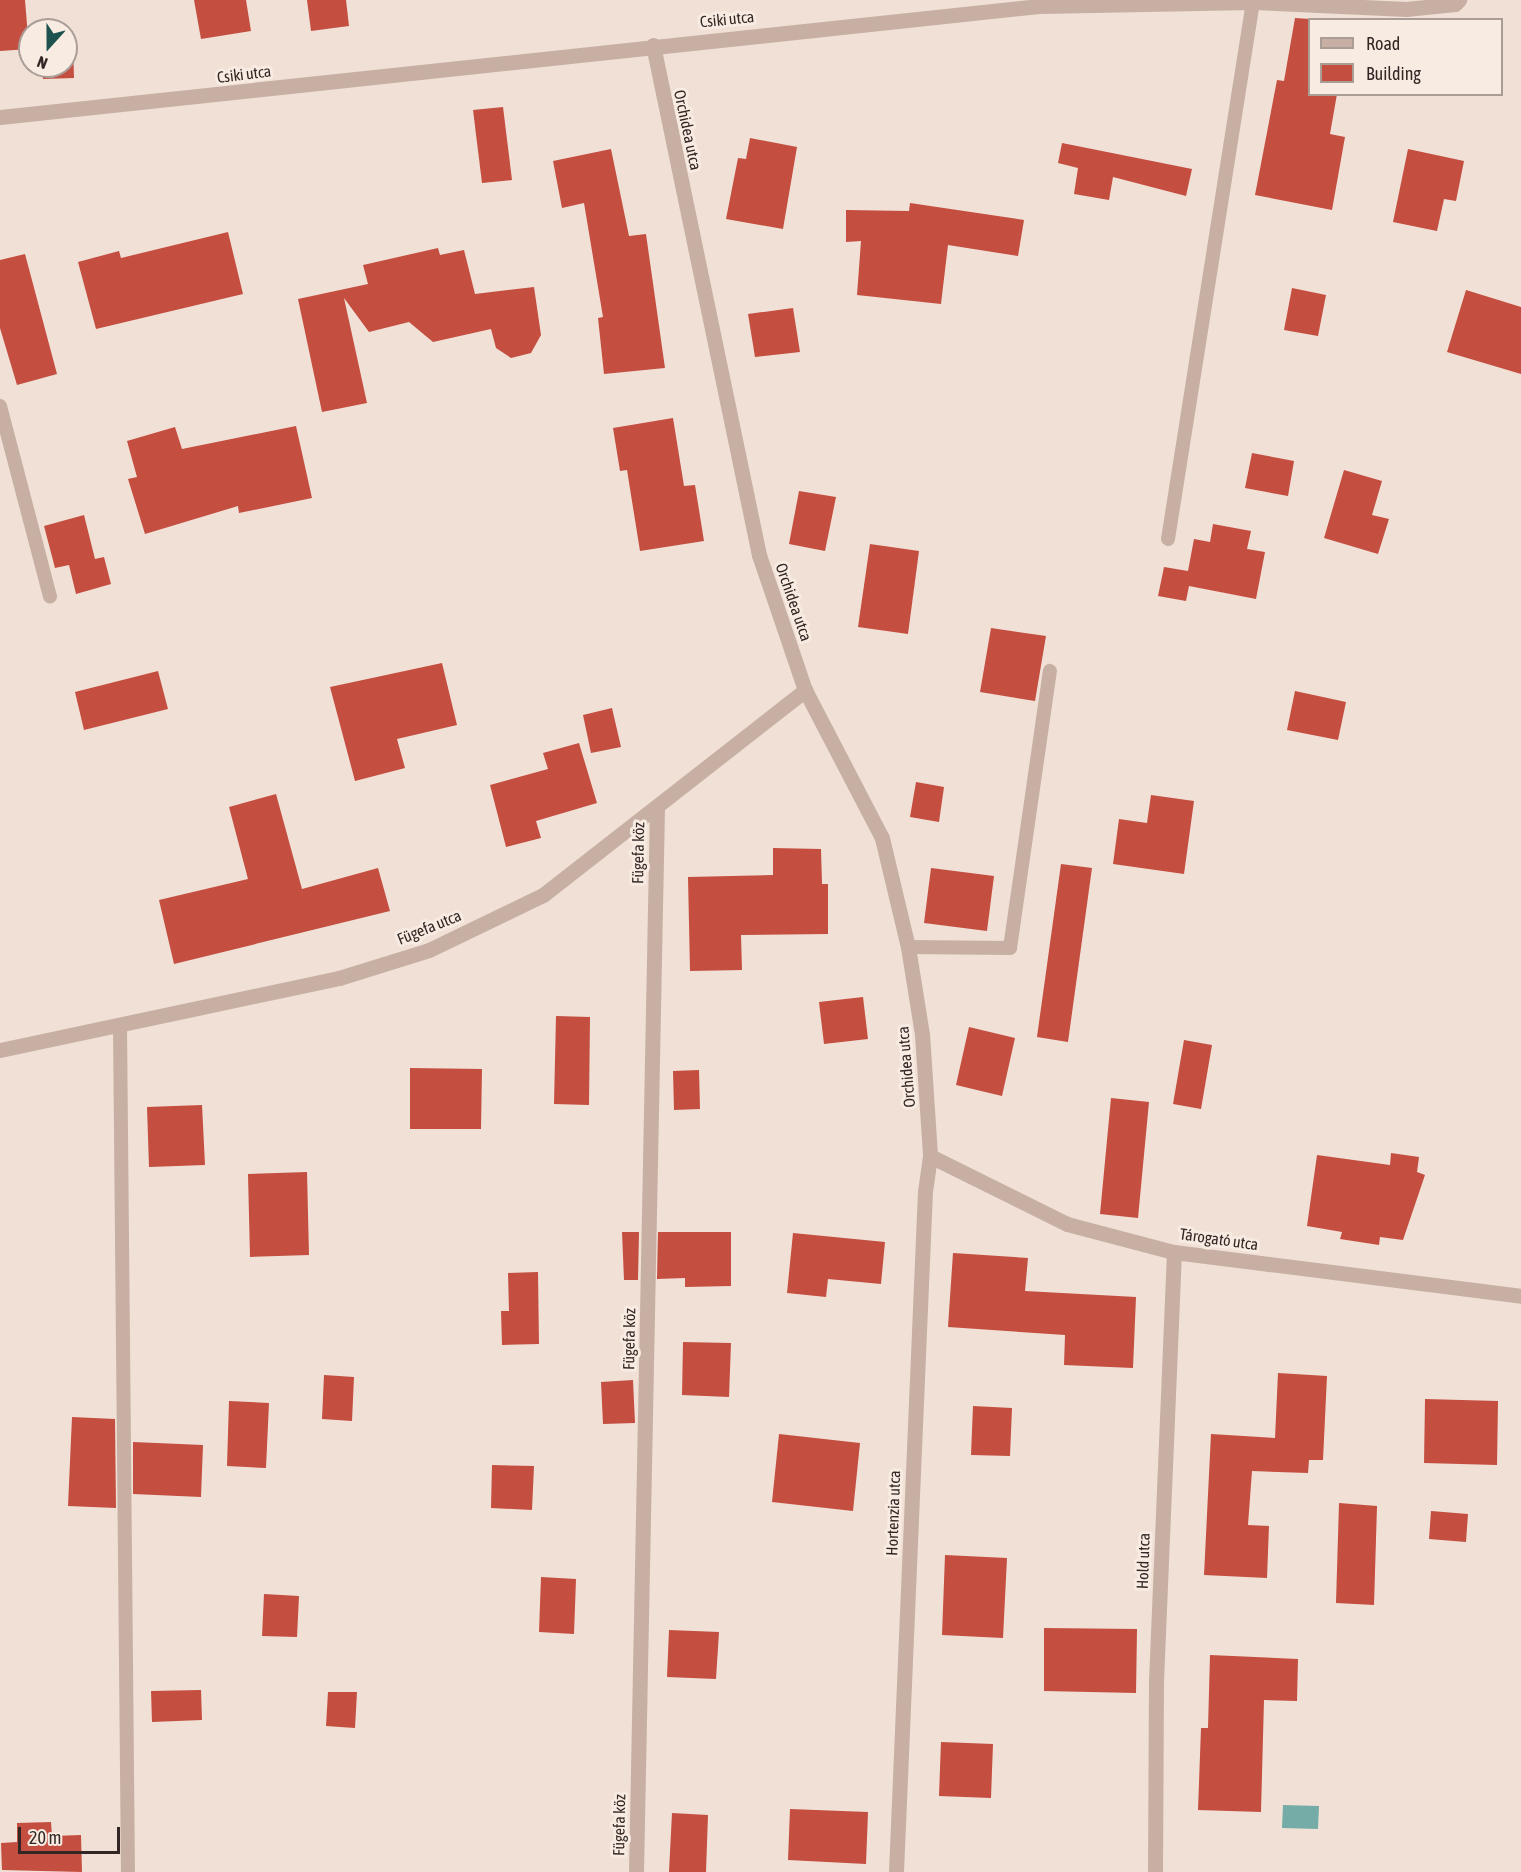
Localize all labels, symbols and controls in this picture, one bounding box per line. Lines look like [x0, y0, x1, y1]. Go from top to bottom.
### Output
street label: Csiki utca [699, 7, 755, 31]
north arrow [18, 18, 78, 78]
legend [1308, 18, 1503, 96]
text: Road [1366, 33, 1400, 54]
text: N [35, 53, 50, 73]
street label: Csiki utca [216, 61, 272, 87]
text: Building [1366, 63, 1421, 84]
street label: Orchidea utca [670, 88, 706, 172]
street label: Orchidea utca [772, 560, 816, 644]
street label: Fügefa köz [628, 822, 648, 884]
street label: Fügefa utca [394, 905, 464, 949]
street label: Orchidea utca [893, 1026, 919, 1108]
street label: Tárogató utca [1178, 1224, 1260, 1254]
street label: Fügefa köz [619, 1308, 639, 1370]
street label: Hortenzia utca [882, 1470, 904, 1556]
street label: Hold utca [1132, 1533, 1154, 1589]
street label: Fügefa köz [609, 1794, 629, 1856]
scale bar [21, 1815, 123, 1853]
text: 20 m [29, 1827, 61, 1848]

